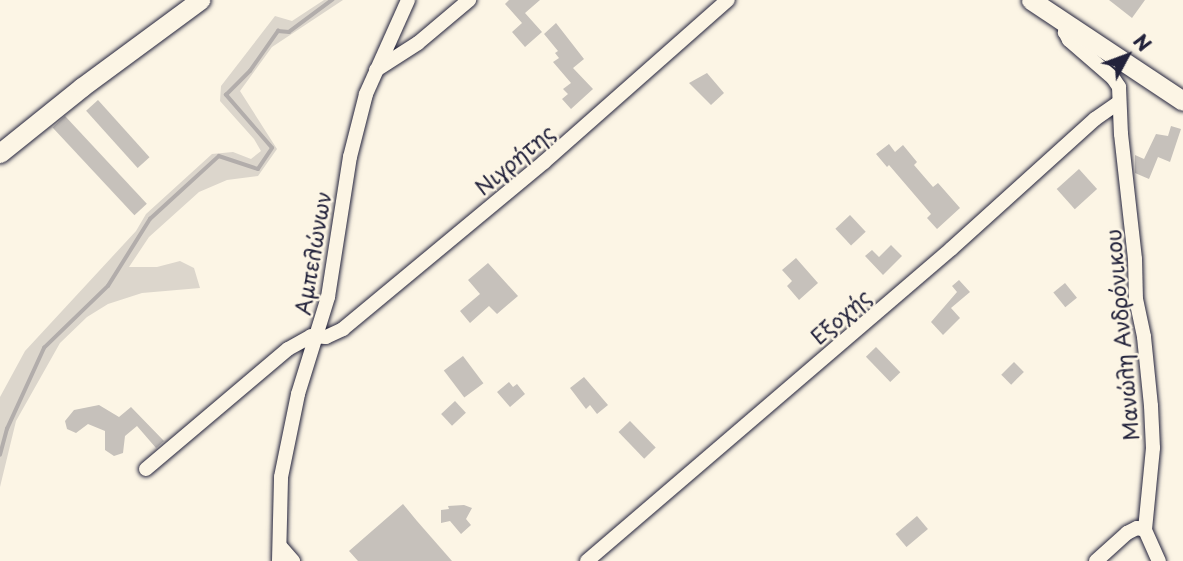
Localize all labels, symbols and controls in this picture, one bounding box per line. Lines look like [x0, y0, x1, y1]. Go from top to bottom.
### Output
north arrow [1092, 21, 1162, 91]
text: N [1127, 27, 1158, 57]
street label: Νιγρήτης [469, 119, 559, 199]
street label: Αμπελώνων [289, 189, 335, 317]
street label: Μανώλη Ανδρόνικου [1099, 228, 1143, 442]
street label: Εξοχής [805, 283, 875, 349]

